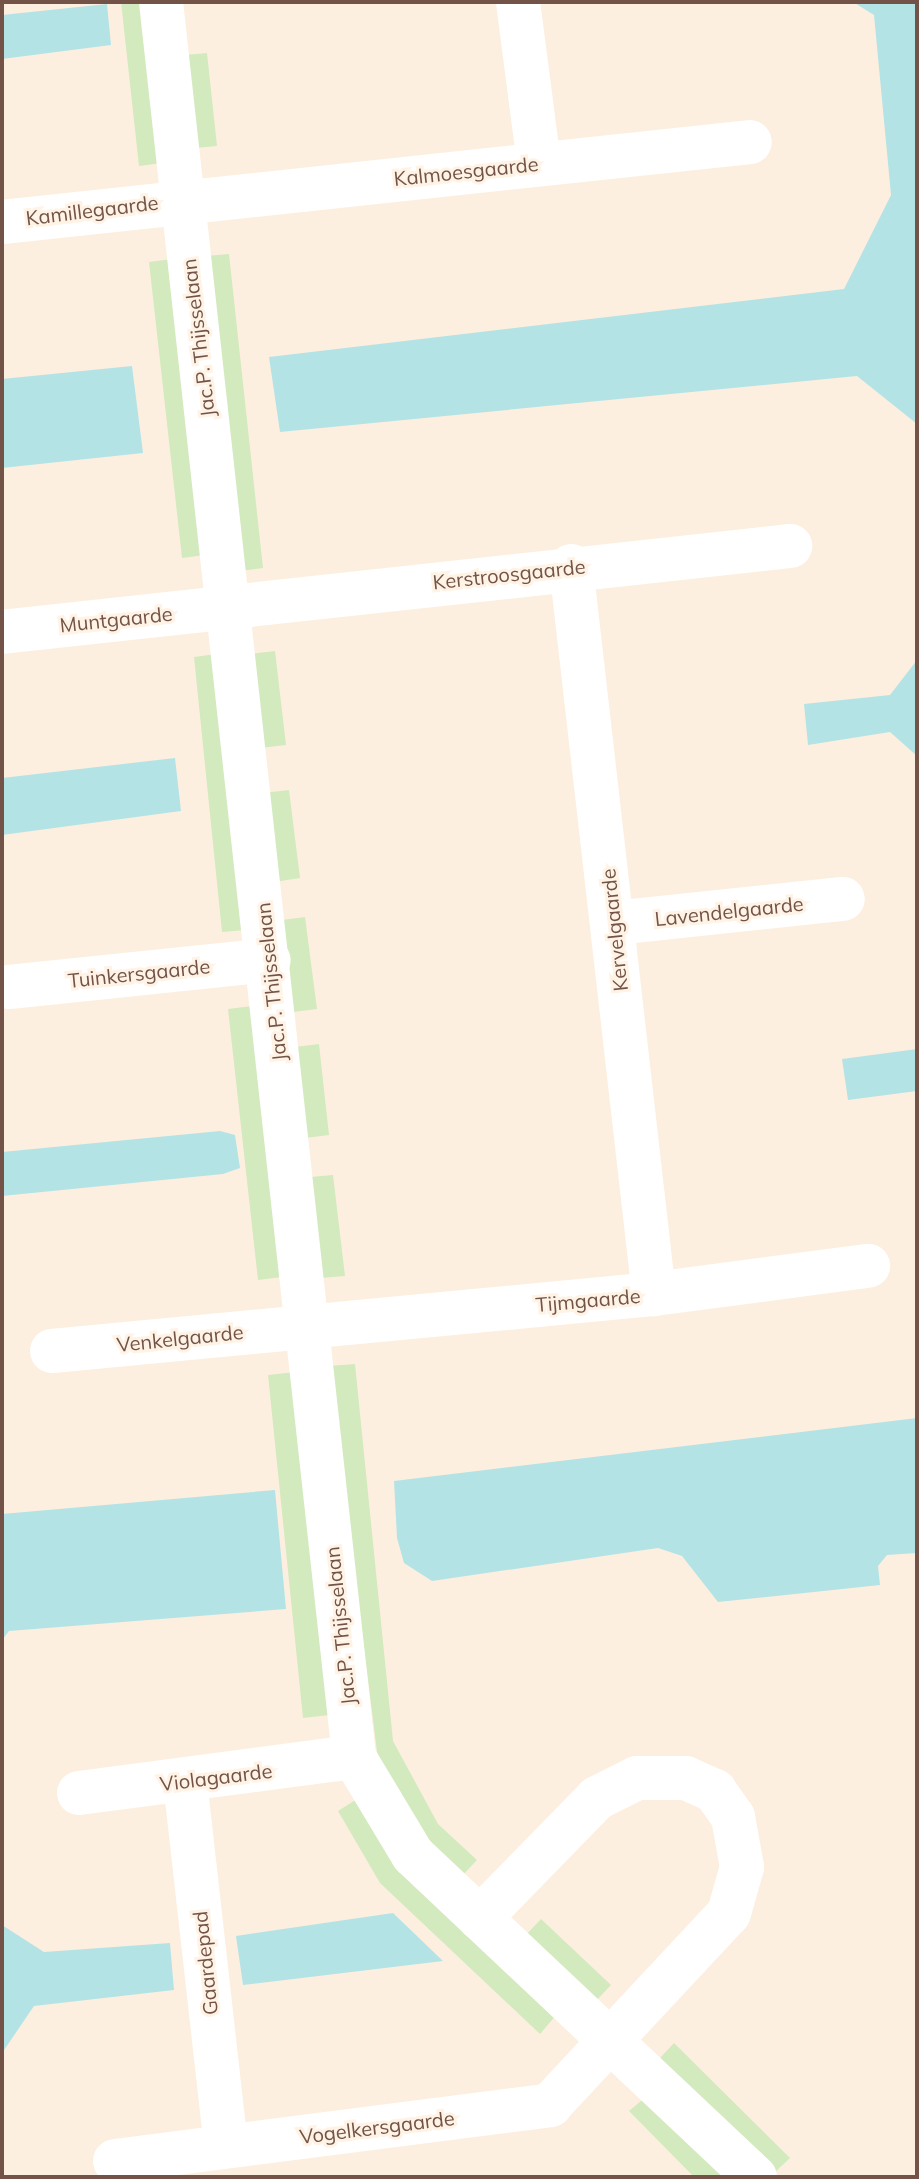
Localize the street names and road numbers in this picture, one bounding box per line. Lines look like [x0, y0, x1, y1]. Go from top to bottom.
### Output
street label: Kalmoesgaarde [392, 151, 540, 191]
street label: Kamillegaarde [24, 190, 160, 230]
street label: Jac.P. Thijsselaan [176, 257, 220, 419]
street label: Kerstroosgaarde [432, 554, 586, 594]
street label: Muntgaarde [58, 601, 174, 637]
street label: Kervelgaarde [596, 867, 632, 993]
street label: Lavendelgaarde [653, 891, 805, 931]
street label: Jac.P. Thijsselaan [251, 901, 291, 1063]
street label: Tuinkersgaarde [67, 954, 211, 992]
street label: Tijmgaarde [535, 1283, 641, 1317]
street label: Venkelgaarde [116, 1319, 244, 1357]
street label: Jac.P. Thijsselaan [320, 1545, 360, 1707]
street label: Violagaarde [158, 1758, 274, 1796]
street label: Gaardepad [188, 1910, 222, 2016]
street label: Vogelkersgaarde [298, 2106, 456, 2148]

